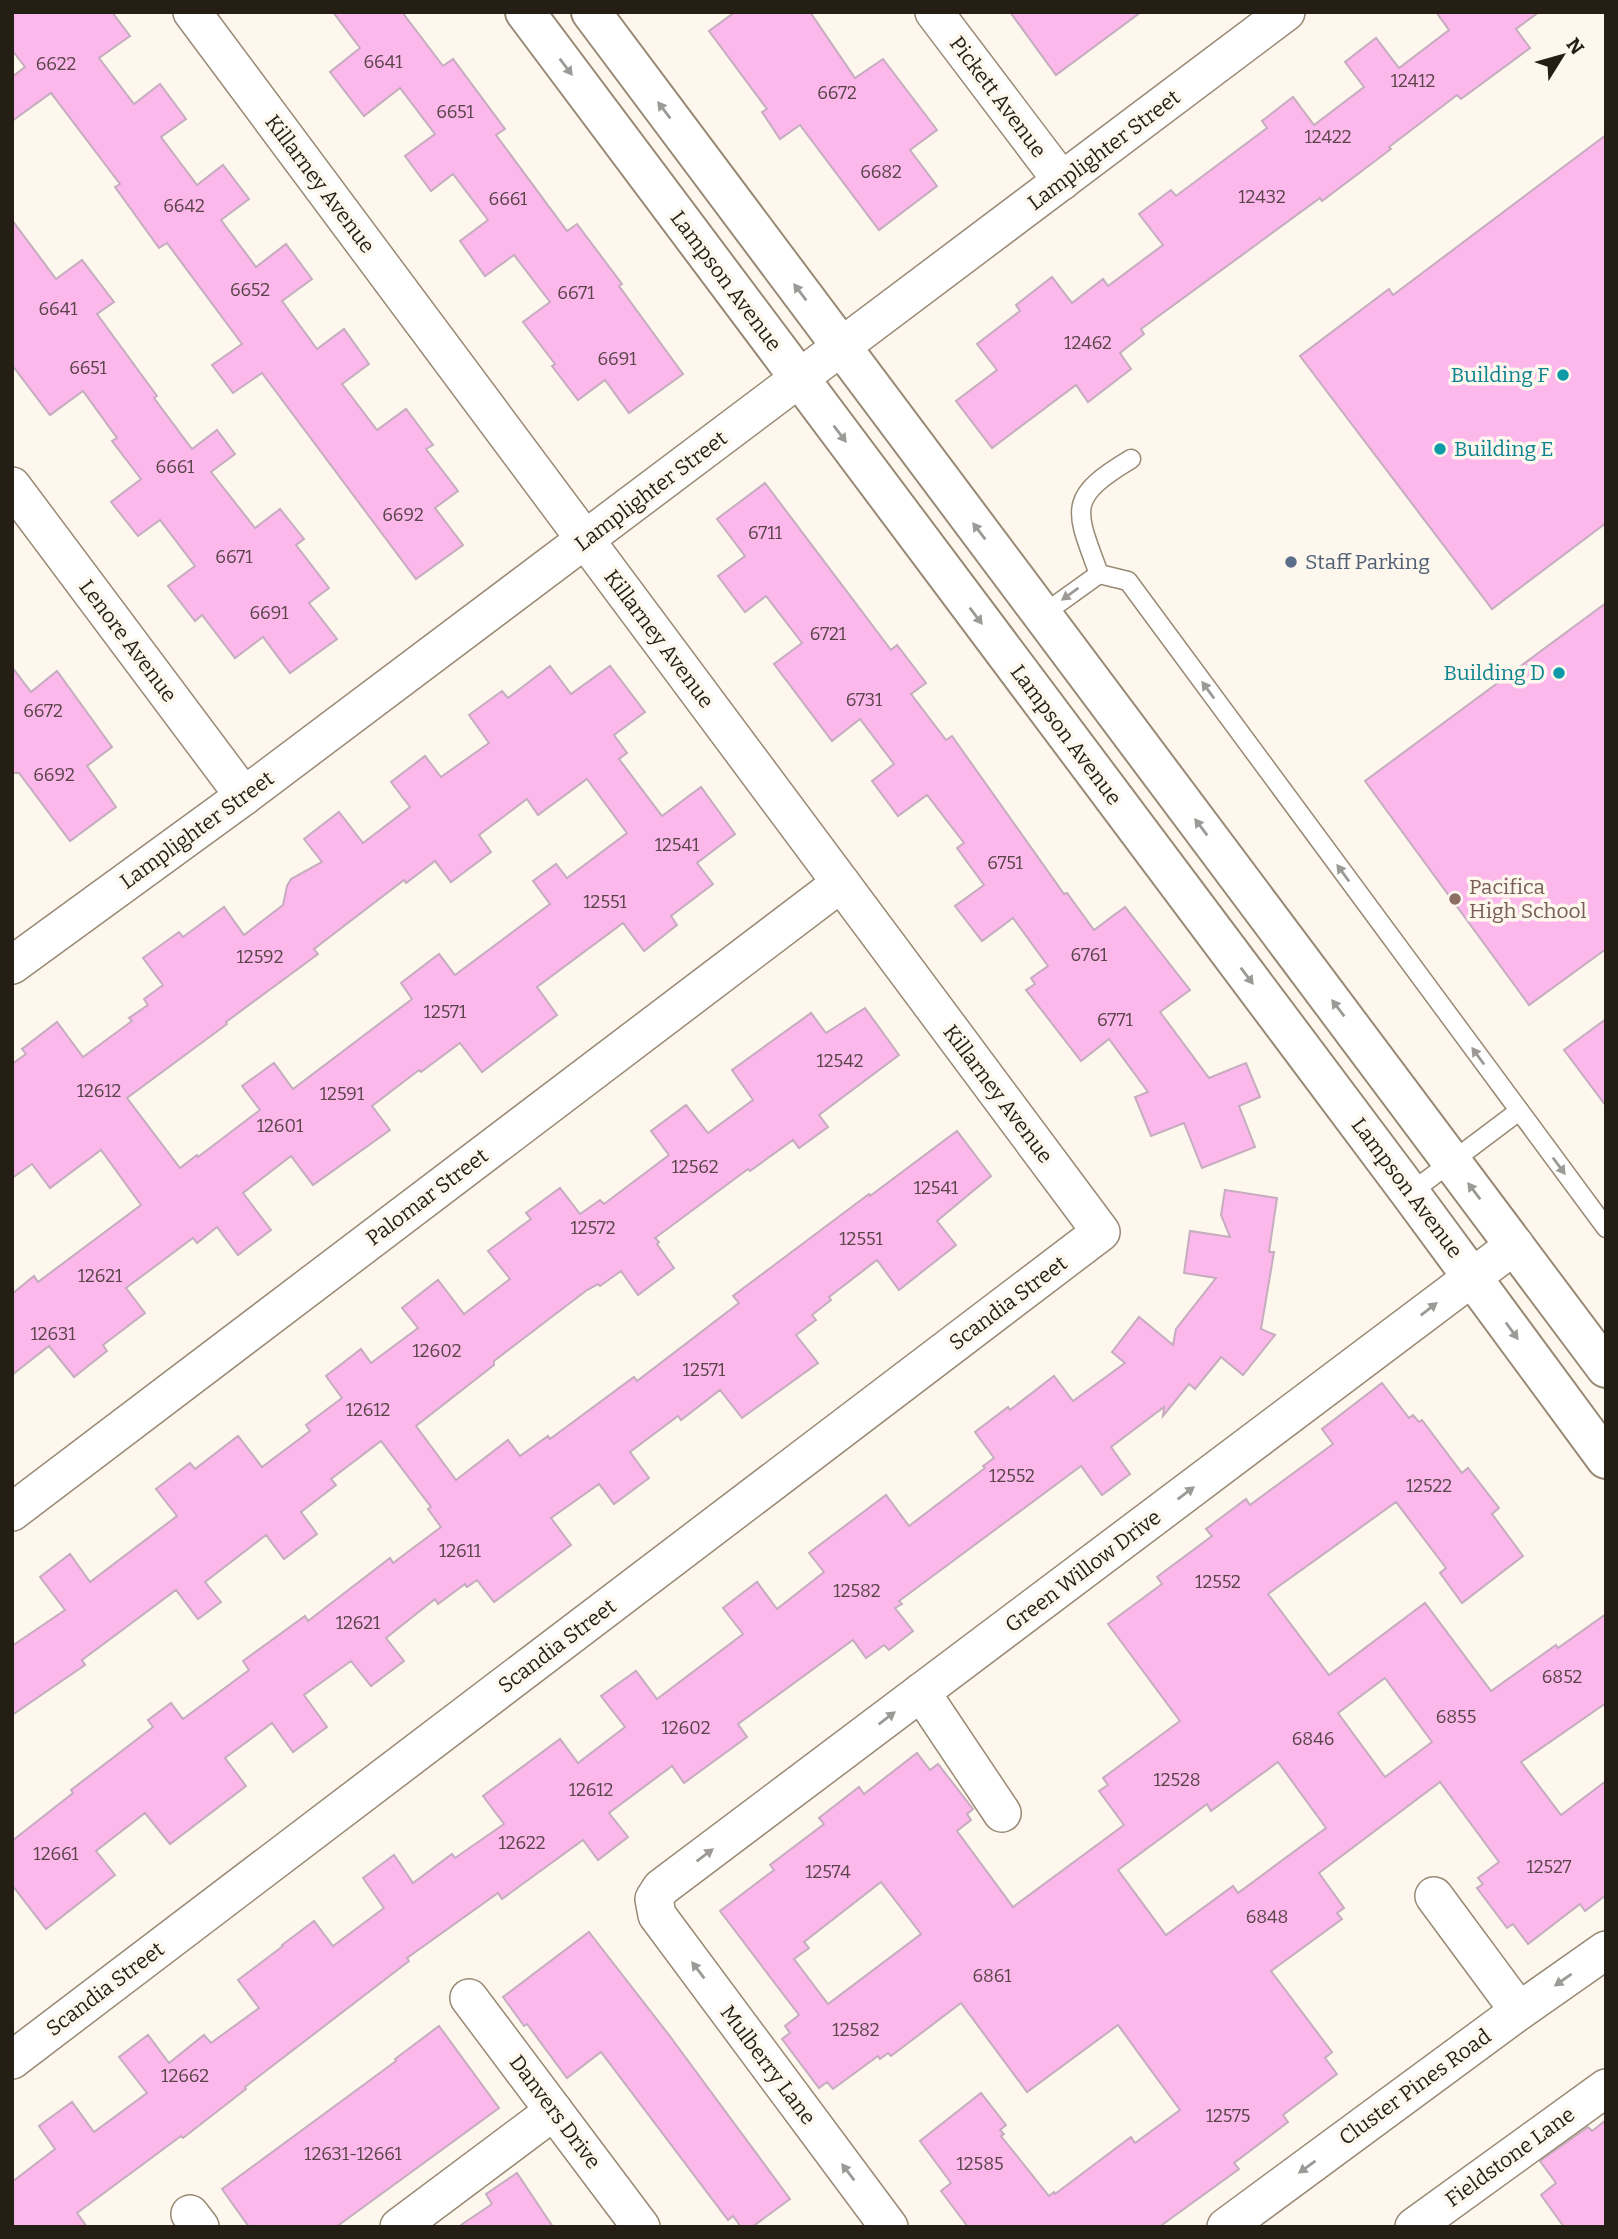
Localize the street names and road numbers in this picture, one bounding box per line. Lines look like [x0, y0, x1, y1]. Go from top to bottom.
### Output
street label: Pickett Avenue [944, 31, 1052, 163]
street label: Lamplighter Street [1023, 84, 1186, 216]
street label: Killarney Avenue [259, 110, 381, 258]
street label: Lampson Avenue [665, 206, 787, 356]
street label: Lamplighter Street [570, 425, 733, 557]
street label: Killarney Avenue [598, 565, 720, 713]
street label: Lenore Avenue [74, 575, 182, 707]
street label: Lampson Avenue [1005, 660, 1127, 810]
street label: Lamplighter Street [115, 765, 279, 895]
street label: Killarney Avenue [937, 1020, 1059, 1168]
street label: Lampson Avenue [1346, 1113, 1468, 1263]
street label: Palomar Street [361, 1142, 493, 1251]
street label: Scandia Street [944, 1250, 1072, 1356]
street label: Green Willow Drive [1000, 1504, 1166, 1638]
street label: Scandia Street [493, 1593, 621, 1699]
street label: Scandia Street [41, 1936, 169, 2042]
street label: Mulberry Lane [715, 2000, 821, 2130]
street label: Cluster Pines Road [1334, 2023, 1496, 2151]
street label: Danvers Drive [504, 2050, 606, 2174]
street label: Fieldstone Lane [1440, 2101, 1580, 2213]

